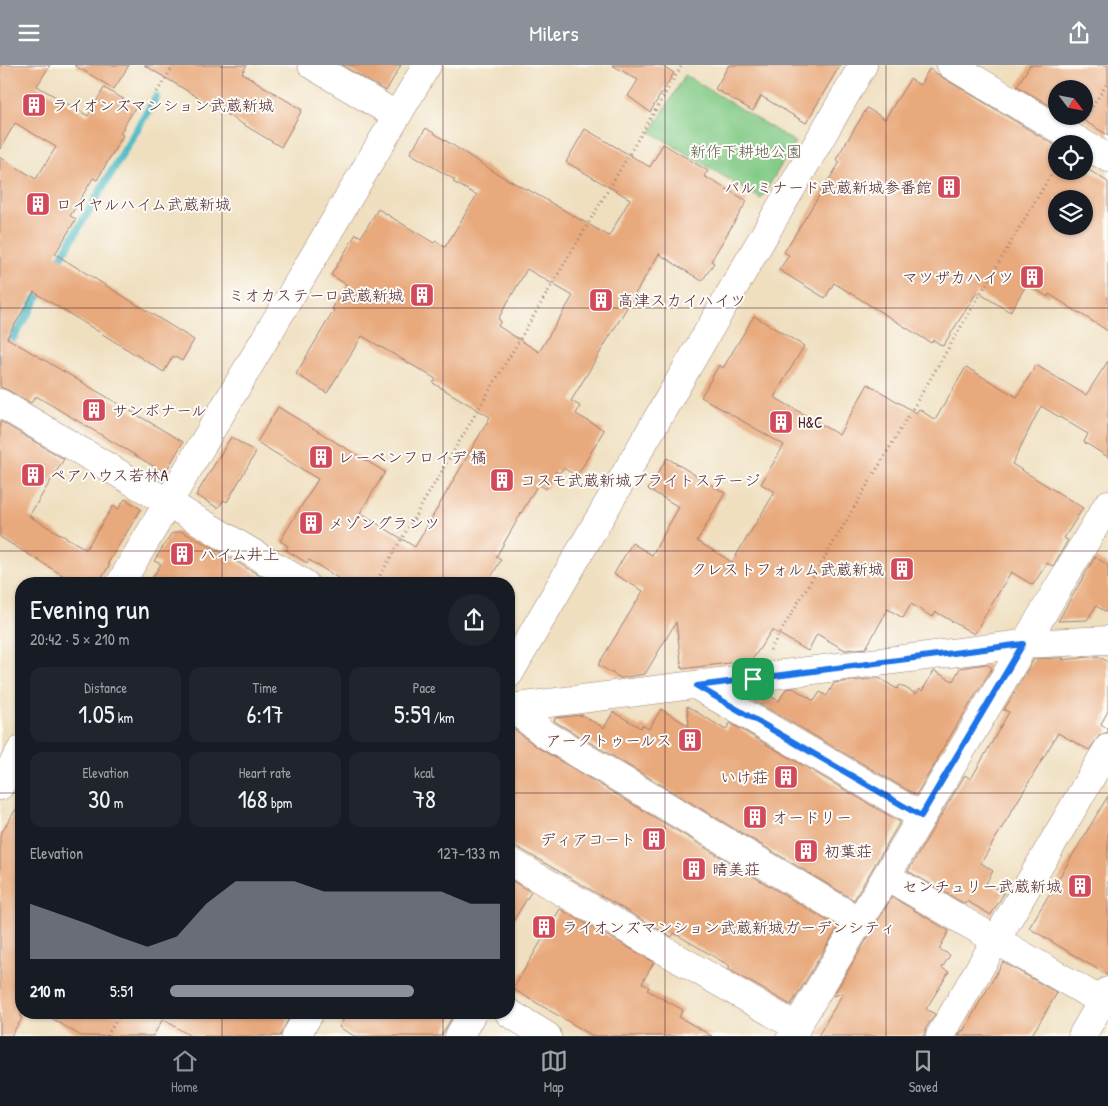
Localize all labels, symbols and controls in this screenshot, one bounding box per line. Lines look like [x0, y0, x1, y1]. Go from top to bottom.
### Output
text: Milers [529, 18, 579, 48]
icon: menu [15, 19, 43, 47]
icon: share [1065, 19, 1093, 47]
north arrow [1048, 80, 1092, 125]
map controls [1048, 80, 1093, 235]
building icon: ライオンズマンション武蔵新城 [21, 92, 47, 118]
place label: ライオンズマンション武蔵新城 [52, 94, 274, 116]
button: locate [1048, 135, 1093, 180]
park label: 新作下耕地公園 [690, 140, 802, 162]
building icon: パルミナード武蔵新城参番館 [936, 174, 962, 200]
place label: パルミナード武蔵新城参番館 [724, 176, 932, 198]
button: layers [1048, 190, 1093, 235]
building icon: ロイヤルハイム武蔵新城 [25, 191, 51, 217]
place label: ロイヤルハイム武蔵新城 [56, 193, 231, 215]
building icon: マツザカハイツ [1019, 264, 1045, 290]
place label: マツザカハイツ [902, 266, 1014, 288]
building icon: ミオカステーロ武蔵新城 [409, 282, 435, 308]
place label: ミオカステーロ武蔵新城 [228, 284, 404, 306]
building icon: 高津スカイハイツ [588, 287, 614, 313]
place label: 高津スカイハイツ [618, 289, 746, 311]
building icon: サンポナール [81, 397, 107, 423]
place label: サンポナール [112, 399, 207, 421]
building icon: H&C [768, 409, 794, 435]
place label: H&C [798, 411, 823, 433]
building icon: レーベンフロイデ 橘 [308, 444, 334, 470]
place label: レーベンフロイデ 橘 [338, 446, 486, 468]
building icon: ペアハウス若林A [20, 462, 46, 488]
place label: ペアハウス若林A [50, 464, 168, 486]
building icon: コスモ武蔵新城ブライトステージ [489, 467, 515, 493]
place label: コスモ武蔵新城ブライトステージ [520, 469, 760, 491]
building icon: メゾングランツ [298, 510, 324, 536]
place label: メゾングランツ [328, 512, 440, 534]
building icon: ハイム井上 [169, 541, 195, 567]
place label: ハイム井上 [200, 543, 279, 565]
building icon: クレストフォルム武蔵新城 [889, 556, 915, 582]
place label: クレストフォルム武蔵新城 [691, 558, 884, 580]
text: Evening run [30, 590, 150, 628]
button: share [448, 594, 500, 646]
text: 20:42 · 5 × 210 m [30, 628, 129, 650]
pin [732, 658, 774, 700]
icon: arrive [739, 665, 767, 693]
text: Distance [84, 678, 127, 697]
text: Time [253, 678, 277, 697]
text: Pace [413, 678, 436, 697]
text: 1.05 [78, 697, 114, 731]
text: 6:17 [246, 697, 284, 731]
text: 5:59 [394, 697, 430, 731]
text: km [114, 708, 133, 727]
text: /km [430, 708, 455, 727]
building icon: アークトゥールス [677, 727, 703, 753]
place label: アークトゥールス [546, 729, 672, 751]
text: Elevation [82, 763, 129, 782]
text: Heart rate [239, 763, 291, 782]
text: kcal [414, 763, 435, 782]
building icon: いけ荘 [773, 764, 799, 790]
place label: いけ荘 [720, 766, 768, 788]
text: 30 [88, 782, 110, 816]
text: 168 [238, 782, 268, 816]
text: 78 [413, 782, 436, 816]
text: m [110, 793, 123, 812]
text: bpm [268, 793, 292, 812]
building icon: オードリー [742, 804, 768, 830]
place label: オードリー [772, 806, 852, 828]
building icon: ディアコート [641, 826, 667, 852]
place label: ディアコート [540, 828, 636, 850]
building icon: 初葉荘 [793, 838, 819, 864]
place label: 初葉荘 [824, 840, 872, 862]
text: Elevation [30, 842, 83, 864]
text: 127–133 m [437, 842, 500, 864]
building icon: 晴美荘 [681, 856, 707, 882]
place label: 晴美荘 [712, 858, 760, 880]
building icon: センチュリー武蔵新城 [1067, 873, 1093, 899]
place label: センチュリー武蔵新城 [902, 875, 1062, 897]
building icon: ライオンズマンション武蔵新城ガーデンシティ [531, 914, 557, 940]
place label: ライオンズマンション武蔵新城ガーデンシティ [562, 916, 896, 938]
text: 210 m [30, 980, 65, 1002]
text: 5:51 [110, 980, 133, 1002]
tab: Home [171, 1047, 199, 1096]
tab: Map [540, 1047, 568, 1096]
tab: Saved [909, 1047, 937, 1096]

